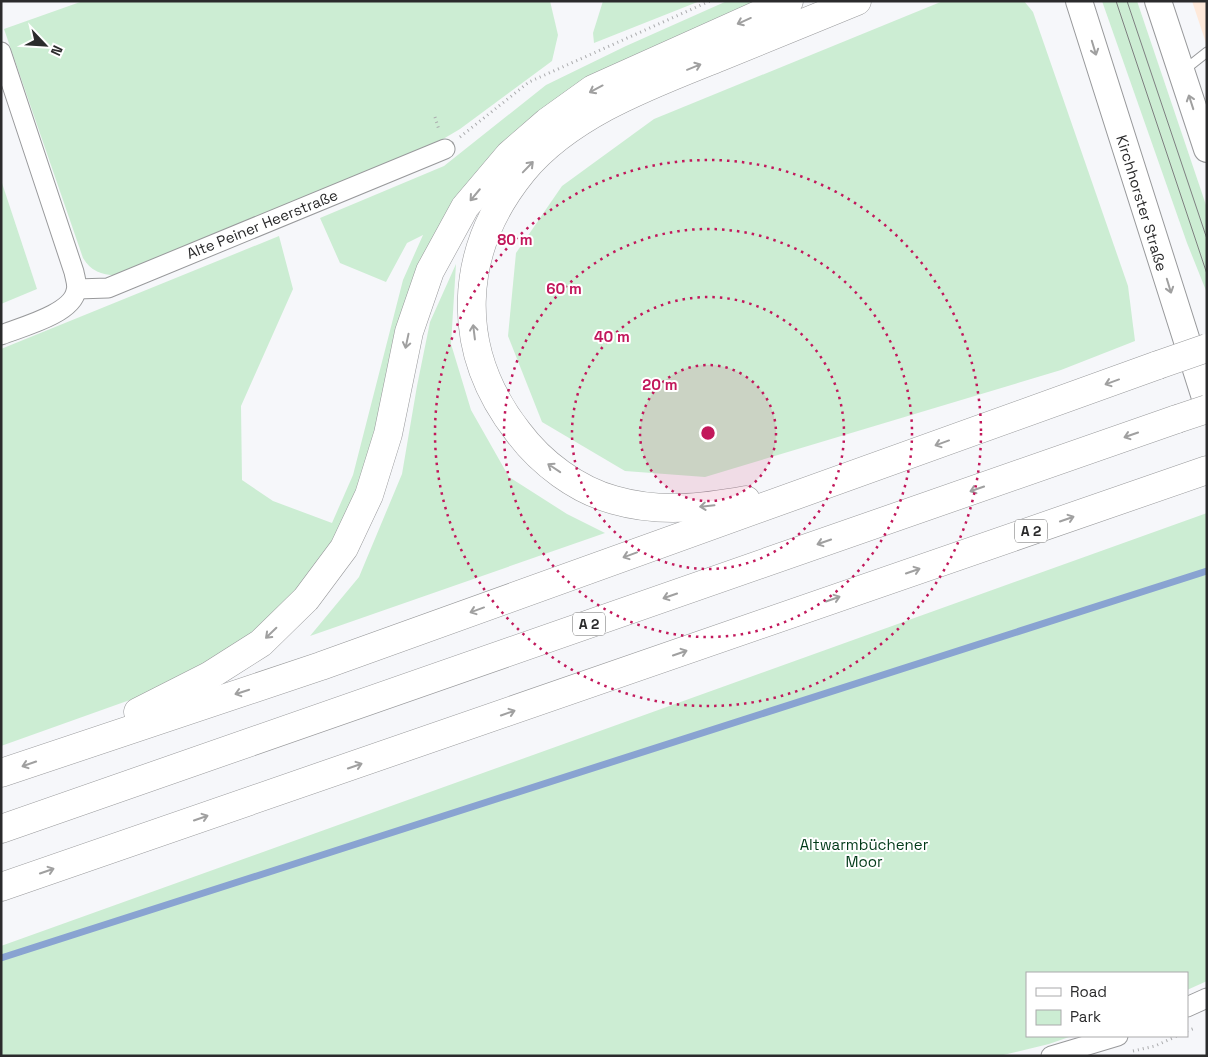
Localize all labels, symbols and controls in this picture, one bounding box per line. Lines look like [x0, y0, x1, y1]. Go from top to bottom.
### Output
one-way arrow [737, 17, 752, 27]
north arrow [20, 20, 70, 70]
one-way arrow [1090, 39, 1099, 55]
text: N [47, 42, 67, 59]
one-way arrow [686, 62, 701, 72]
one-way arrow [589, 84, 604, 94]
one-way arrow [1186, 95, 1196, 111]
street label: Kirchhorster Straße [1112, 133, 1172, 274]
one-way arrow [522, 160, 534, 173]
street label: Alte Peiner Heerstraße [184, 185, 341, 263]
one-way arrow [470, 189, 481, 202]
text: 80 m [497, 230, 533, 249]
one-way arrow [1164, 278, 1174, 294]
text: 60 m [546, 279, 582, 298]
one-way arrow [469, 324, 479, 340]
text: 40 m [594, 327, 630, 346]
one-way arrow [402, 333, 412, 349]
text: 20 m [642, 375, 678, 394]
one-way arrow [1104, 378, 1120, 387]
centre of rings [699, 424, 717, 442]
one-way arrow [1123, 431, 1139, 441]
one-way arrow [935, 439, 951, 448]
one-way arrow [547, 463, 561, 473]
one-way arrow [970, 485, 986, 494]
one-way arrow [699, 501, 715, 511]
one-way arrow [1059, 513, 1075, 523]
road number: A 2 [1015, 520, 1047, 542]
one-way arrow [816, 538, 832, 548]
one-way arrow [623, 551, 638, 560]
one-way arrow [905, 566, 921, 576]
one-way arrow [663, 592, 679, 601]
one-way arrow [825, 594, 840, 603]
one-way arrow [470, 606, 485, 615]
road number: A 2 [573, 612, 605, 636]
one-way arrow [265, 627, 277, 639]
one-way arrow [671, 648, 687, 657]
one-way arrow [235, 688, 250, 697]
one-way arrow [500, 707, 516, 717]
one-way arrow [22, 760, 37, 769]
one-way arrow [346, 760, 362, 770]
one-way arrow [193, 813, 209, 823]
park label: Altwarmbüchener Moor [800, 835, 929, 871]
one-way arrow [39, 866, 55, 875]
legend [1026, 972, 1188, 1037]
text: Road [1070, 982, 1107, 1001]
text: Park [1070, 1007, 1101, 1026]

